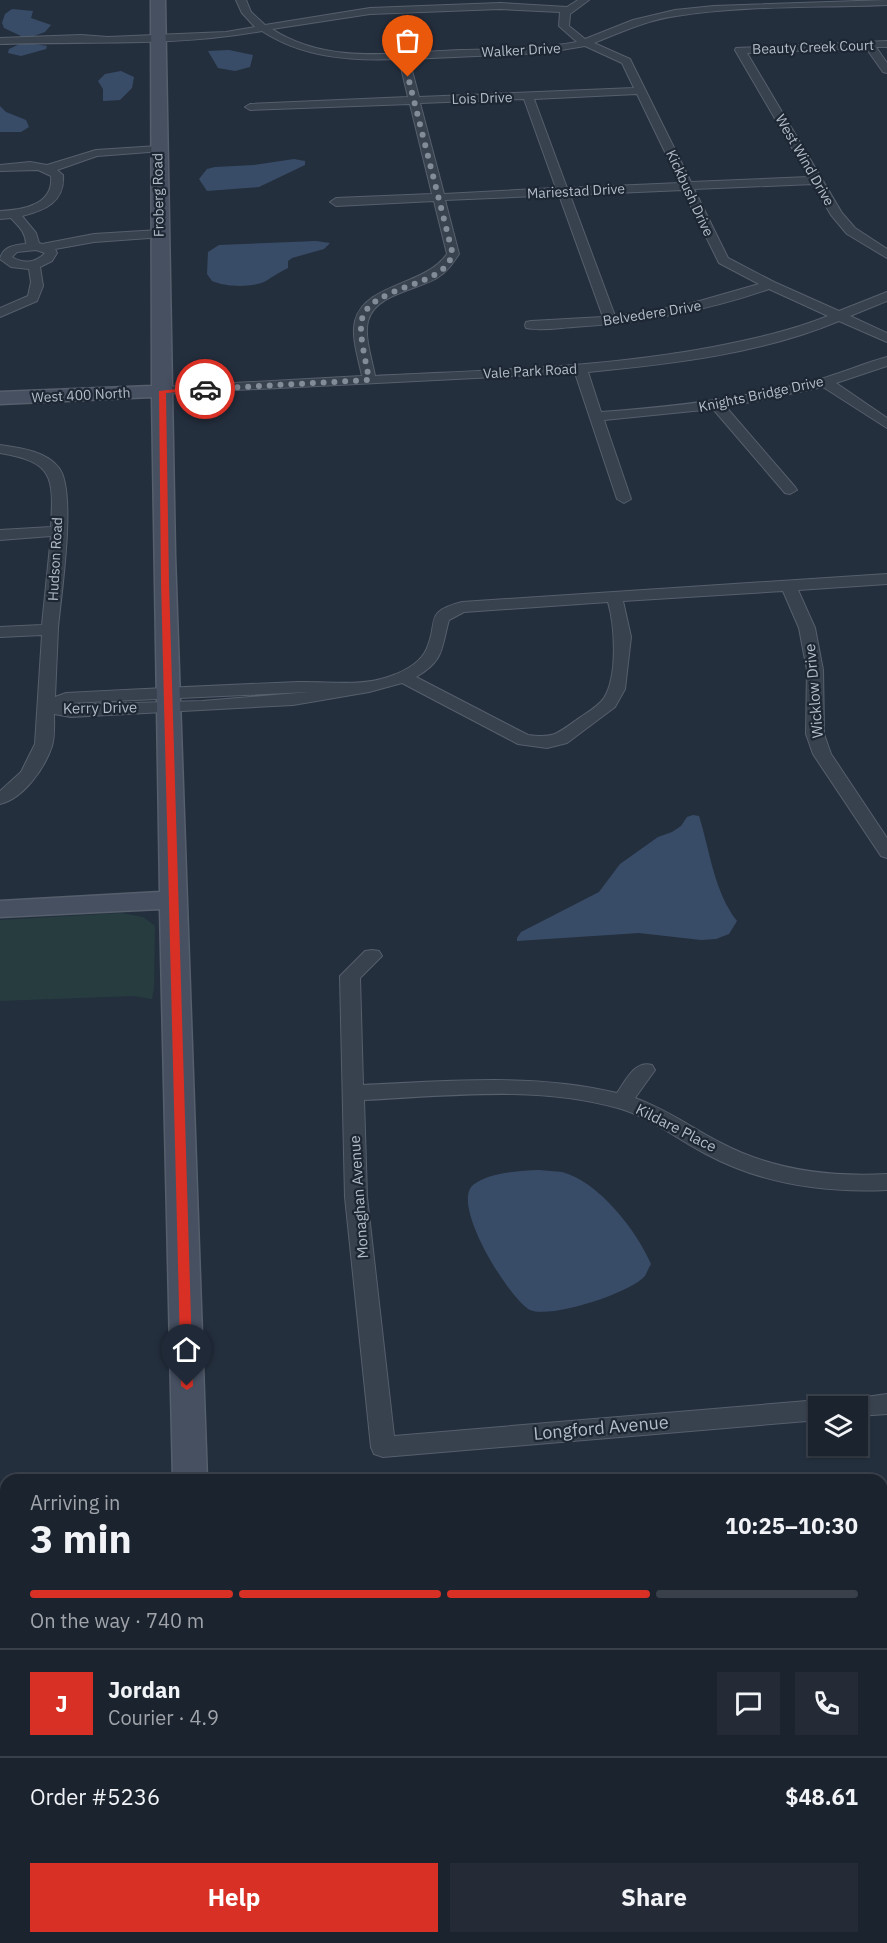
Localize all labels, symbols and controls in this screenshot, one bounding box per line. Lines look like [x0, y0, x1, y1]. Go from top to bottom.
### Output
pin [382, 15, 433, 77]
icon: bag [391, 24, 424, 57]
street label: Beauty Creek Court [752, 36, 874, 58]
street label: Walker Drive [481, 39, 561, 61]
street label: Lois Drive [451, 88, 513, 108]
street label: West Wind Drive [772, 111, 839, 209]
street label: Kickbush Drive [662, 147, 718, 239]
street label: Froberg Road [148, 153, 168, 237]
street label: Mariestad Drive [526, 179, 626, 203]
street label: Belvedere Drive [602, 296, 703, 330]
courier [175, 359, 235, 419]
street label: Vale Park Road [482, 360, 578, 382]
street label: Knights Bridge Drive [697, 372, 825, 416]
icon: car [189, 373, 222, 406]
street label: West 400 North [31, 383, 131, 407]
street label: Hudson Road [44, 517, 66, 601]
street label: Wicklow Drive [800, 643, 827, 739]
street label: Kerry Drive [63, 697, 137, 718]
street label: Kildare Place [633, 1099, 720, 1156]
street label: Monaghan Avenue [345, 1135, 372, 1259]
pin [161, 1324, 212, 1386]
icon: home [170, 1333, 203, 1366]
map controls [808, 1396, 868, 1456]
button: layers [808, 1396, 868, 1456]
street label: Longford Avenue [532, 1410, 670, 1445]
text: Arriving in [30, 1489, 120, 1516]
text: 10:25–10:30 [725, 1511, 858, 1540]
text: 3 min [30, 1513, 132, 1564]
text: On the way · 740 m [30, 1607, 204, 1634]
button: chat [717, 1672, 780, 1735]
button: phone [795, 1672, 858, 1735]
text: Jordan [108, 1675, 181, 1704]
text: J [55, 1689, 68, 1718]
text: Courier · 4.9 [108, 1704, 219, 1731]
text: Order #5236 [30, 1782, 160, 1811]
text: $48.61 [785, 1782, 858, 1811]
button: Help [30, 1863, 438, 1932]
button: Share [450, 1863, 858, 1932]

